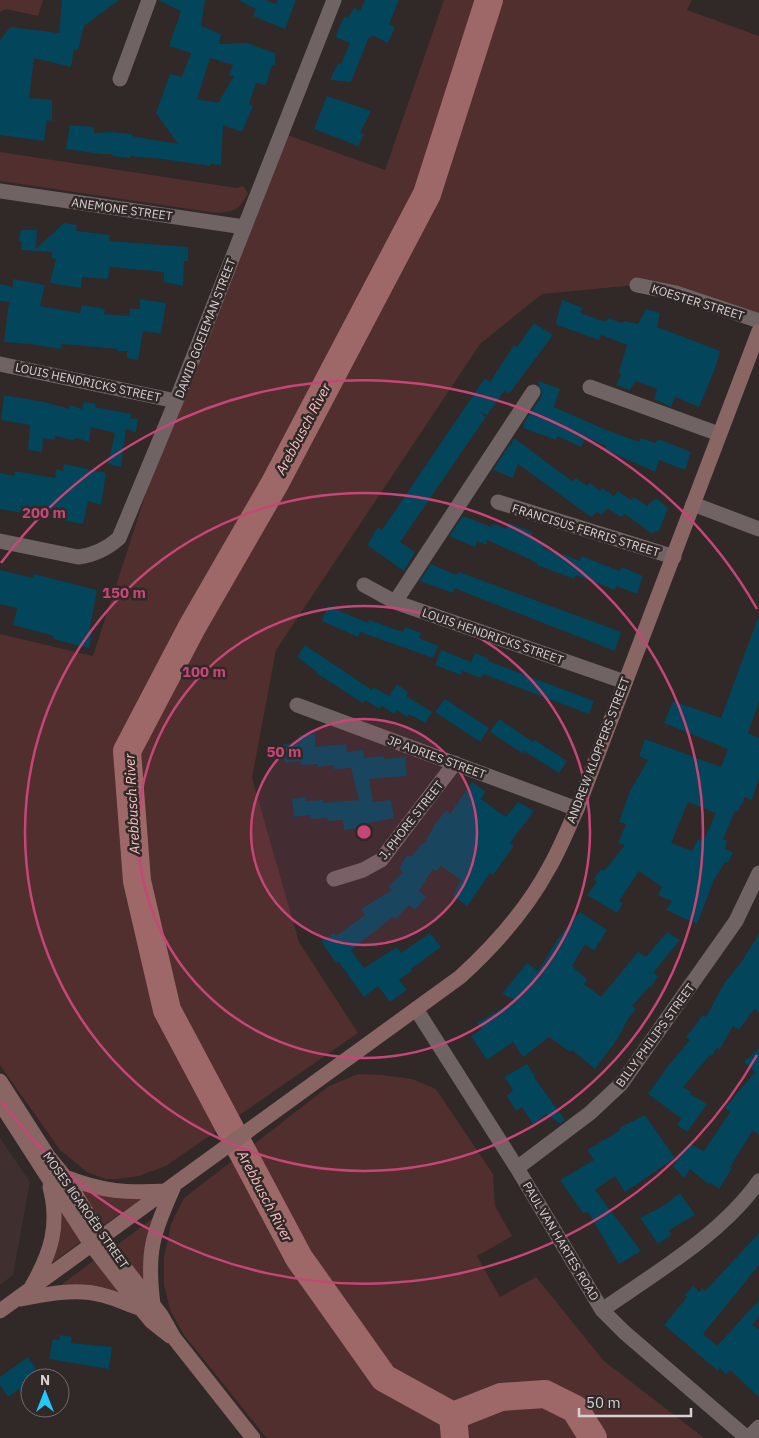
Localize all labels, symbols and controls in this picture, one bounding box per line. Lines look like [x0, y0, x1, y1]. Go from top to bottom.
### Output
street label: ANEMONE STREET [70, 194, 174, 224]
street label: DAWID GOEIEMAN STREET [171, 256, 239, 400]
street label: KOESTER STREET [650, 281, 746, 323]
street label: LOUIS HENDRICKS STREET [14, 359, 162, 405]
water label: Arebbusch River [271, 379, 335, 479]
street label: FRANCISUS FERRIS STREET [510, 500, 662, 560]
text: 200 m [22, 503, 66, 522]
text: 150 m [102, 583, 146, 602]
street label: LOUIS HENDRICKS STREET [420, 605, 566, 667]
text: 100 m [182, 662, 226, 681]
street label: ANDREW KLOPPERS STREET [563, 675, 633, 825]
street label: JP ADRIES STREET [386, 732, 488, 782]
text: 50 m [267, 742, 301, 761]
water label: Arebbusch River [120, 752, 144, 856]
street label: J. PHORE STREET [376, 777, 447, 862]
centre of rings [355, 823, 373, 841]
street label: BILLY PHILIPS STREET [612, 980, 698, 1090]
water label: Arebbusch River [233, 1146, 297, 1246]
street label: MOSES ǁGAROËB STREET [40, 1149, 132, 1271]
street label: PAUL VAN HARTES ROAD [520, 1179, 602, 1303]
north arrow [20, 1368, 70, 1418]
text: N [40, 1371, 50, 1389]
scale bar [579, 1386, 692, 1418]
text: 50 m [586, 1393, 621, 1412]

